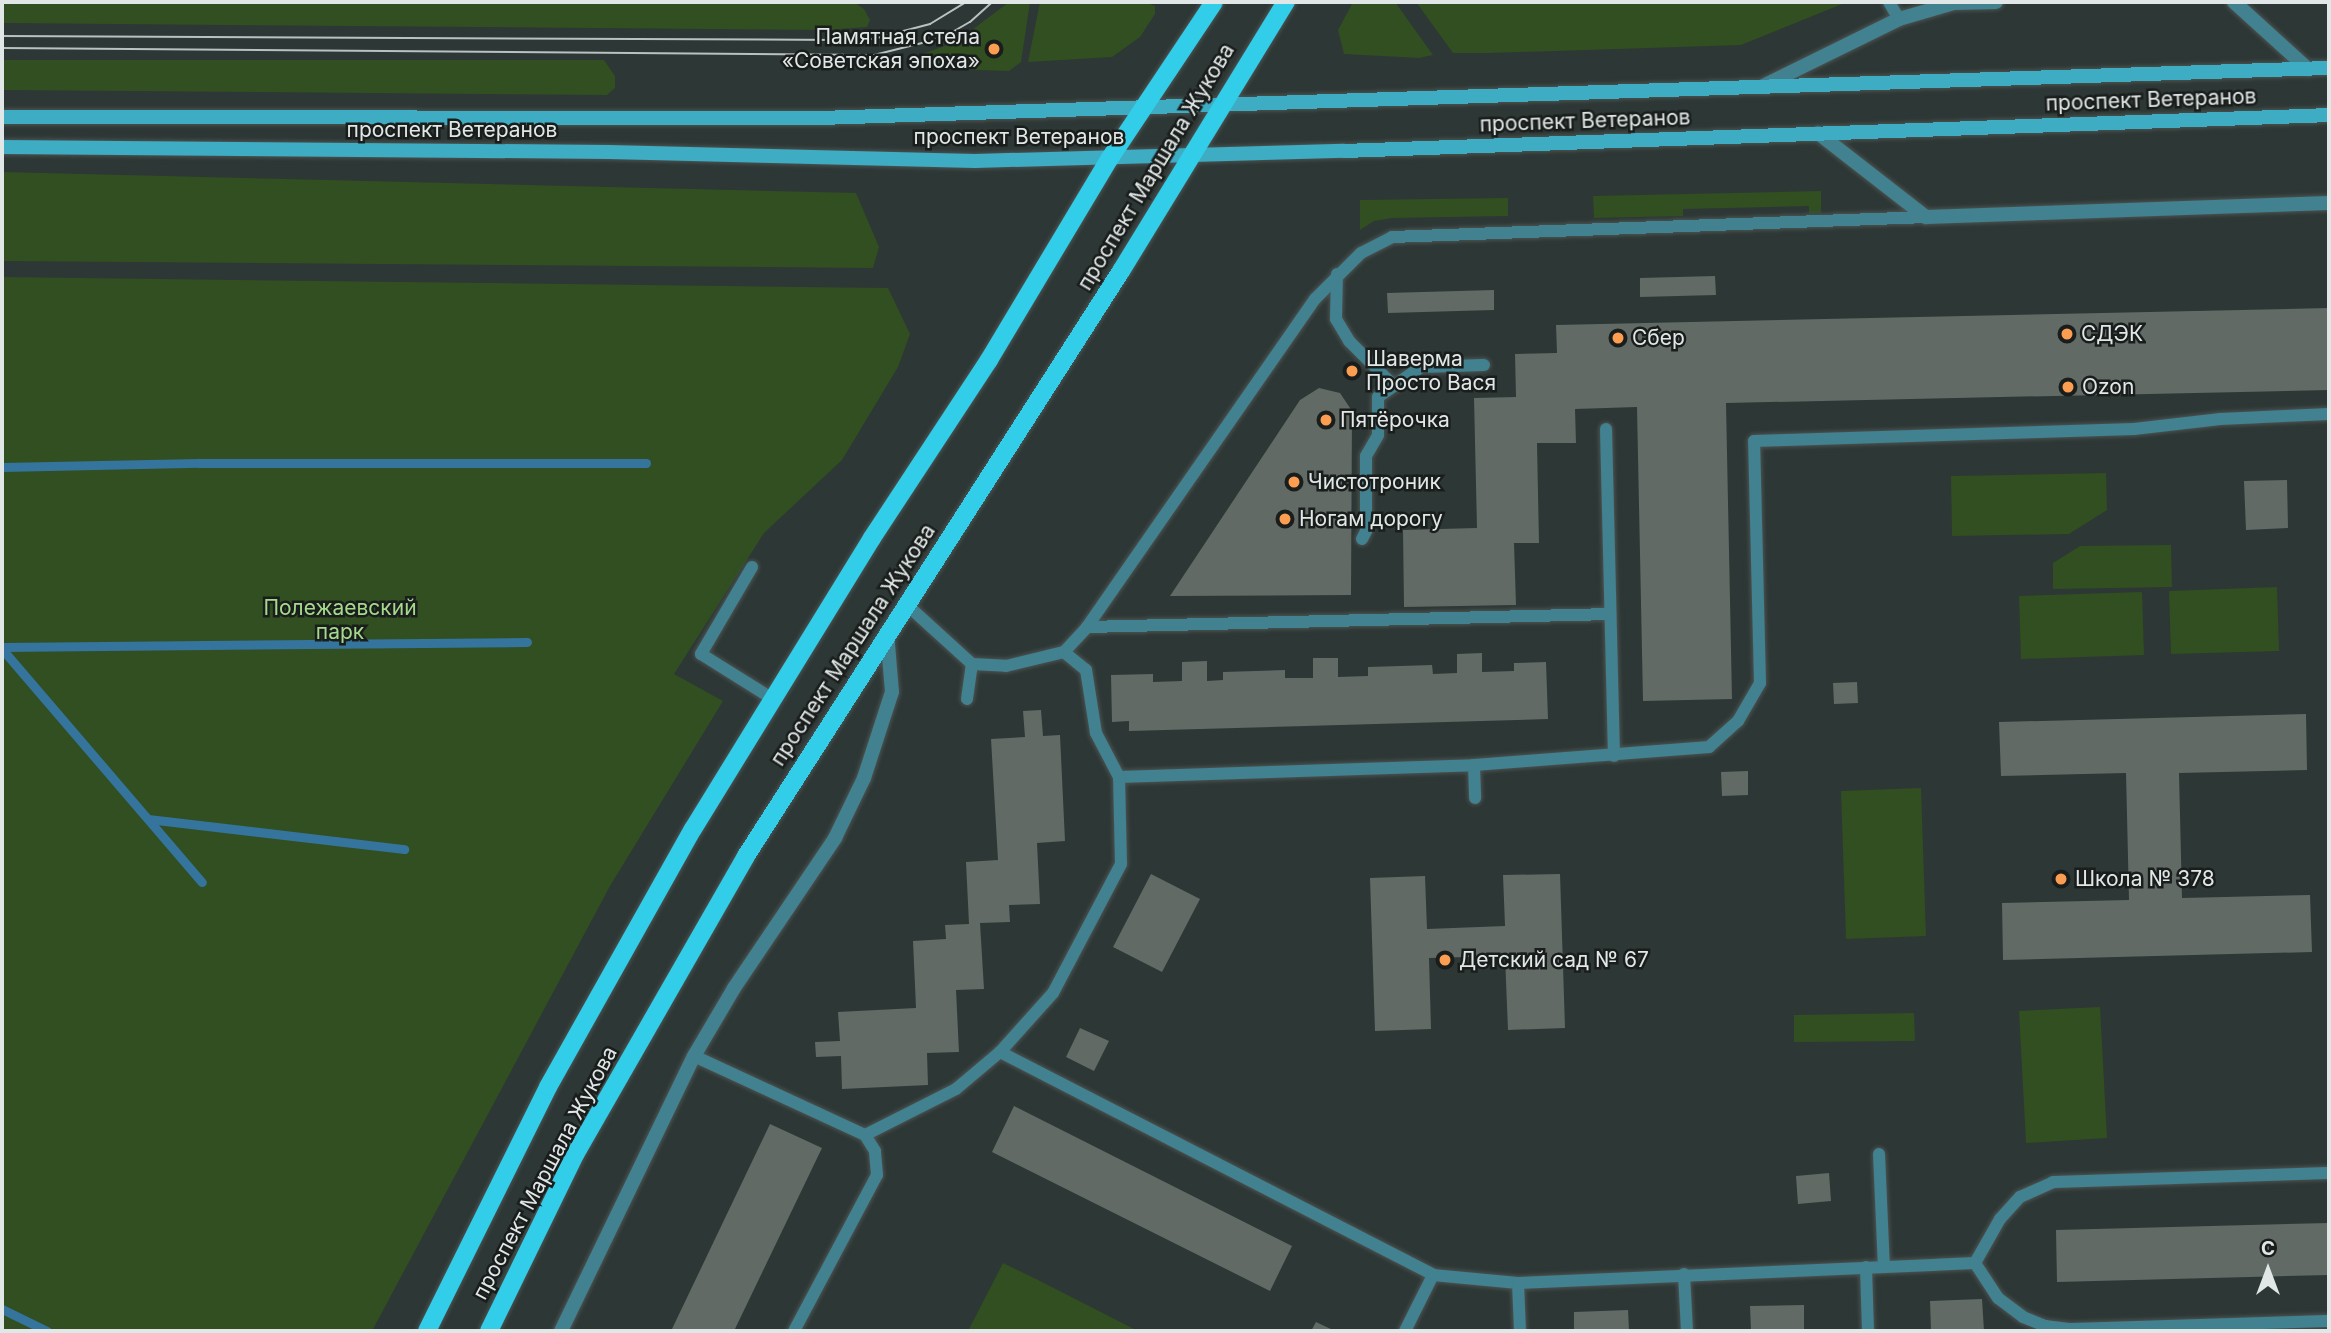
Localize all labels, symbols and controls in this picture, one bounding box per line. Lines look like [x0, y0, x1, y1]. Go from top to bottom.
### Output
place label: Памятная стела «Советская эпоха» [782, 24, 980, 74]
street label: проспект Маршала Жукова [1072, 39, 1240, 295]
marker: Памятная стела «Советская эпоха» [986, 41, 1002, 57]
street label: проспект Ветеранов [2045, 84, 2257, 116]
street label: проспект Ветеранов [1479, 105, 1691, 137]
street label: проспект Ветеранов [347, 117, 557, 143]
street label: проспект Ветеранов [914, 124, 1124, 150]
place label: СДЭК [2081, 321, 2143, 347]
place label: Сбер [1632, 325, 1685, 351]
marker: СДЭК [2059, 326, 2075, 342]
marker: Сбер [1610, 330, 1626, 346]
place label: Шаверма Просто Вася [1366, 346, 1496, 396]
marker: Шаверма Просто Вася [1344, 363, 1360, 379]
place label: Ozon [2082, 374, 2134, 400]
marker: Ozon [2060, 379, 2076, 395]
place label: Пятёрочка [1340, 407, 1450, 433]
marker: Пятёрочка [1318, 412, 1334, 428]
place label: Чистотроник [1308, 469, 1441, 495]
marker: Чистотроник [1286, 474, 1302, 490]
place label: Ногам дорогу [1299, 506, 1443, 532]
marker: Ногам дорогу [1277, 511, 1293, 527]
street label: проспект Маршала Жукова [765, 519, 941, 771]
park label: Полежаевский парк [263, 595, 417, 645]
place label: Школа № 378 [2075, 866, 2215, 892]
marker: Школа № 378 [2053, 871, 2069, 887]
place label: Детский сад № 67 [1459, 947, 1649, 973]
marker: Детский сад № 67 [1437, 952, 1453, 968]
street label: проспект Маршала Жукова [467, 1042, 623, 1304]
north arrow [2233, 1235, 2303, 1305]
text: С [2261, 1237, 2275, 1260]

